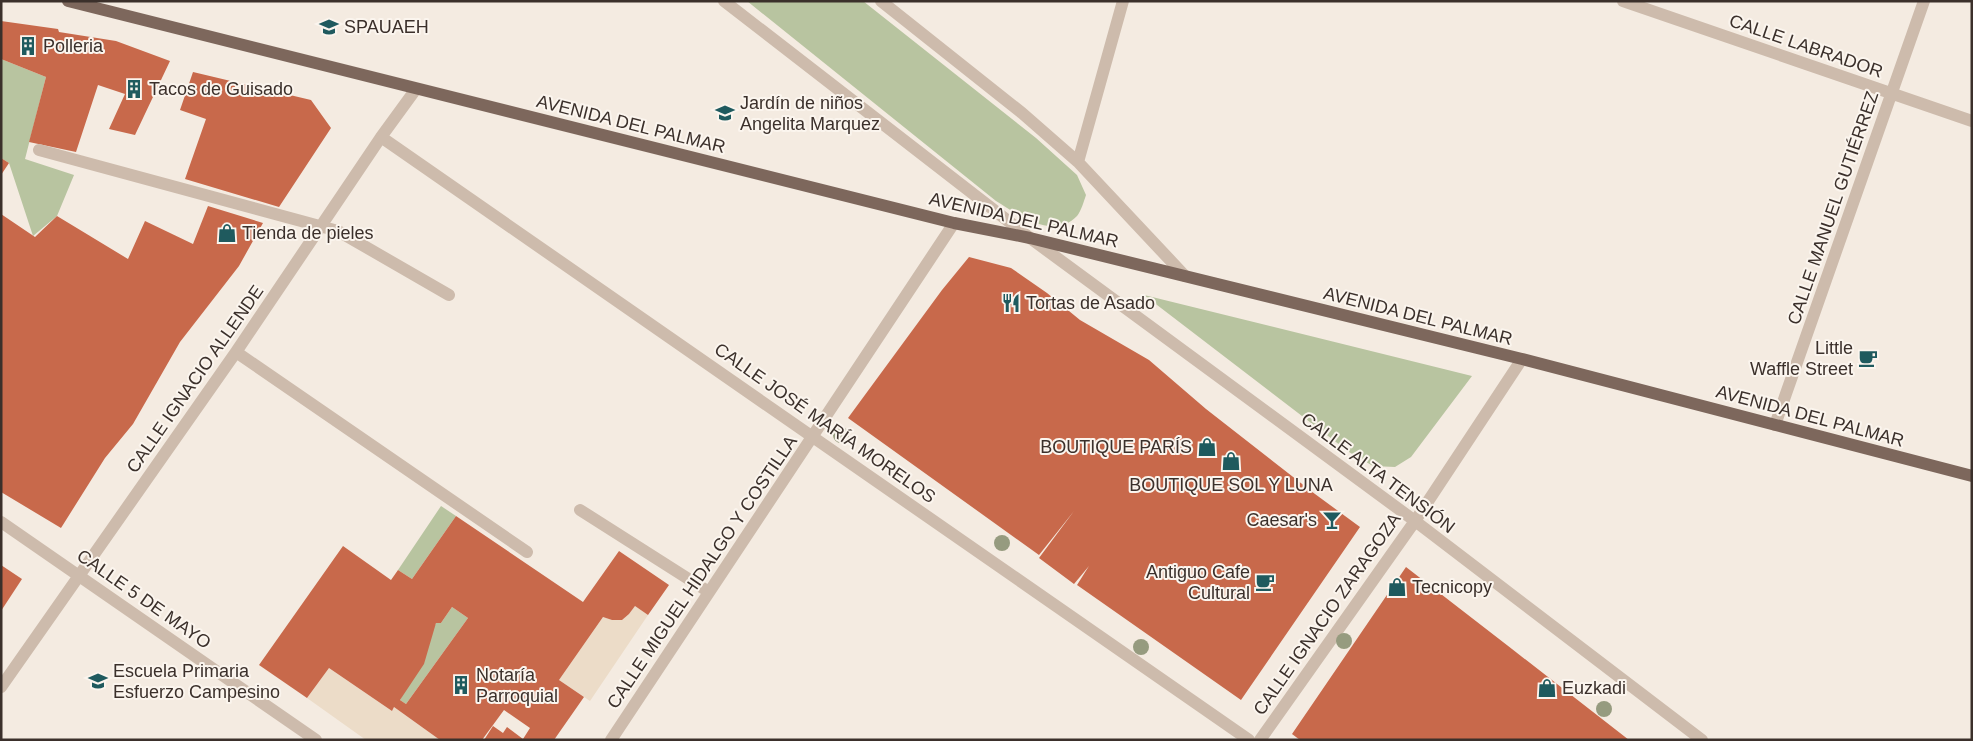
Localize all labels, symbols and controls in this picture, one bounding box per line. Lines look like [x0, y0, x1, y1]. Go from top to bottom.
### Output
street label: CALLE LABRADOR [1727, 10, 1885, 82]
school or university icon: SPAUAEH [318, 16, 340, 38]
place label: SPAUAEH [344, 17, 429, 37]
building icon: Polleria [17, 35, 39, 57]
place label: Polleria [43, 36, 104, 56]
building icon: Tacos de Guisado [123, 78, 145, 100]
place label: Tacos de Guisado [149, 79, 293, 99]
street label: CALLE MANUEL GUTIÉRREZ [1784, 89, 1882, 327]
street label: AVENIDA DEL PALMAR [535, 91, 727, 157]
place label: Jardín de niños Angelita Marquez [740, 93, 880, 134]
school or university icon: Jardín de niños Angelita Marquez [714, 102, 736, 124]
street label: AVENIDA DEL PALMAR [927, 188, 1121, 252]
shop icon: Tienda de pieles [216, 222, 238, 244]
place label: Tienda de pieles [242, 223, 373, 243]
street label: CALLE IGNACIO ALLENDE [123, 281, 267, 477]
street label: AVENIDA DEL PALMAR [1322, 283, 1514, 349]
restaurant icon: Tortas de Asado [1000, 292, 1022, 314]
place label: Tortas de Asado [1026, 293, 1155, 313]
place label: Little Waffle Street [1750, 338, 1853, 379]
street label: CALLE JOSÉ MARÍA MORELOS [711, 339, 939, 507]
cafe icon: Little Waffle Street [1857, 347, 1879, 369]
street label: AVENIDA DEL PALMAR [1714, 381, 1906, 451]
street label: CALLE ALTA TENSIÓN [1297, 408, 1459, 537]
street label: CALLE MIGUEL HIDALGO Y COSTILLA [603, 432, 801, 712]
shop icon: BOUTIQUE PARÍS [1196, 436, 1218, 458]
place label: BOUTIQUE PARÍS [1040, 437, 1192, 457]
shop icon: BOUTIQUE SOL Y LUNA [1220, 450, 1242, 472]
place label: BOUTIQUE SOL Y LUNA [1129, 475, 1333, 495]
street label: CALLE IGNACIO ZARAGOZA [1249, 509, 1405, 719]
bar icon: Caesar's [1321, 509, 1343, 531]
place label: Caesar's [1247, 510, 1317, 530]
street label: CALLE 5 DE MAYO [73, 545, 215, 653]
place label: Antiguo Cafe Cultural [1146, 562, 1250, 603]
cafe icon: Antiguo Cafe Cultural [1254, 571, 1276, 593]
shop icon: Tecnicopy [1386, 576, 1408, 598]
place label: Tecnicopy [1412, 577, 1492, 597]
place label: Escuela Primaria Esfuerzo Campesino [113, 661, 280, 702]
place label: Notaría Parroquial [476, 665, 558, 706]
school or university icon: Escuela Primaria Esfuerzo Campesino [87, 670, 109, 692]
building icon: Notaría Parroquial [450, 674, 472, 696]
shop icon: Euzkadi [1536, 677, 1558, 699]
place label: Euzkadi [1562, 678, 1626, 698]

